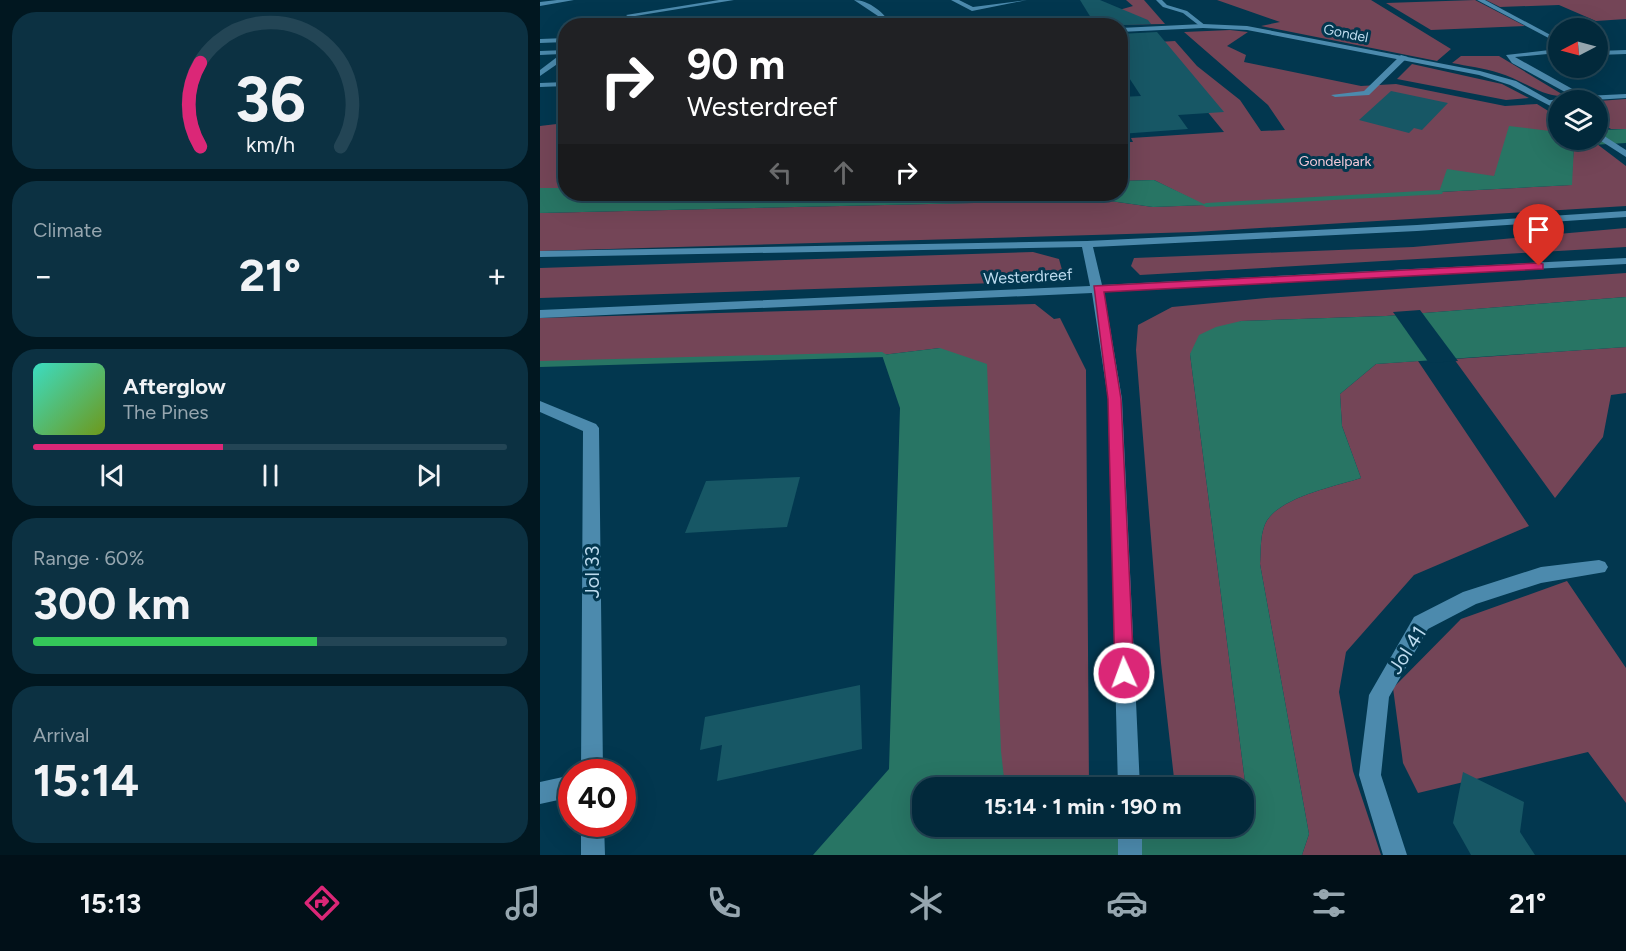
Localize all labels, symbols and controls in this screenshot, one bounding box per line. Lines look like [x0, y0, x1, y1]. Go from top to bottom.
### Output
north arrow [1548, 18, 1608, 78]
map controls [1548, 18, 1608, 150]
street label: Gondel [1322, 21, 1370, 46]
text: 90 m [687, 39, 785, 90]
icon: right [588, 42, 666, 120]
text: 36 [235, 62, 305, 137]
text: Westerdreef [687, 90, 838, 123]
button: layers [1548, 90, 1608, 150]
text: km/h [246, 133, 294, 158]
park label: Gondelpark [1299, 153, 1371, 170]
icon: left [764, 156, 797, 189]
icon: ahead [827, 156, 860, 189]
icon: right [890, 156, 923, 189]
pin [1513, 204, 1564, 266]
icon: arrive [1522, 213, 1555, 246]
text: Climate [33, 218, 102, 242]
text: 21° [239, 248, 301, 302]
text: − [33, 256, 54, 295]
text: + [486, 256, 507, 295]
street label: Westerdreef [983, 265, 1073, 288]
text: Afterglow [123, 373, 226, 400]
text: The Pines [123, 400, 209, 424]
icon: previous [96, 459, 129, 492]
icon: pause [254, 459, 287, 492]
icon: next [412, 459, 445, 492]
text: Range · 60% [33, 546, 144, 570]
street label: Jol 33 [580, 546, 604, 599]
text: 300 km [33, 576, 191, 630]
street label: Jol 41 [1383, 622, 1431, 678]
position arrow [1092, 641, 1156, 705]
text: Arrival [33, 723, 89, 747]
text: 15:14 [33, 753, 139, 807]
speed limit sign: 40 [558, 759, 636, 837]
text: 15:14 · 1 min · 190 m [985, 793, 1181, 820]
icon: directions [301, 882, 343, 924]
icon: music [502, 882, 544, 924]
icon: phone [703, 882, 745, 924]
icon: climate [905, 882, 947, 924]
icon: car [1106, 882, 1148, 924]
icon: filters [1308, 882, 1350, 924]
text: 15:13 [80, 887, 141, 920]
text: 21° [1509, 887, 1546, 920]

